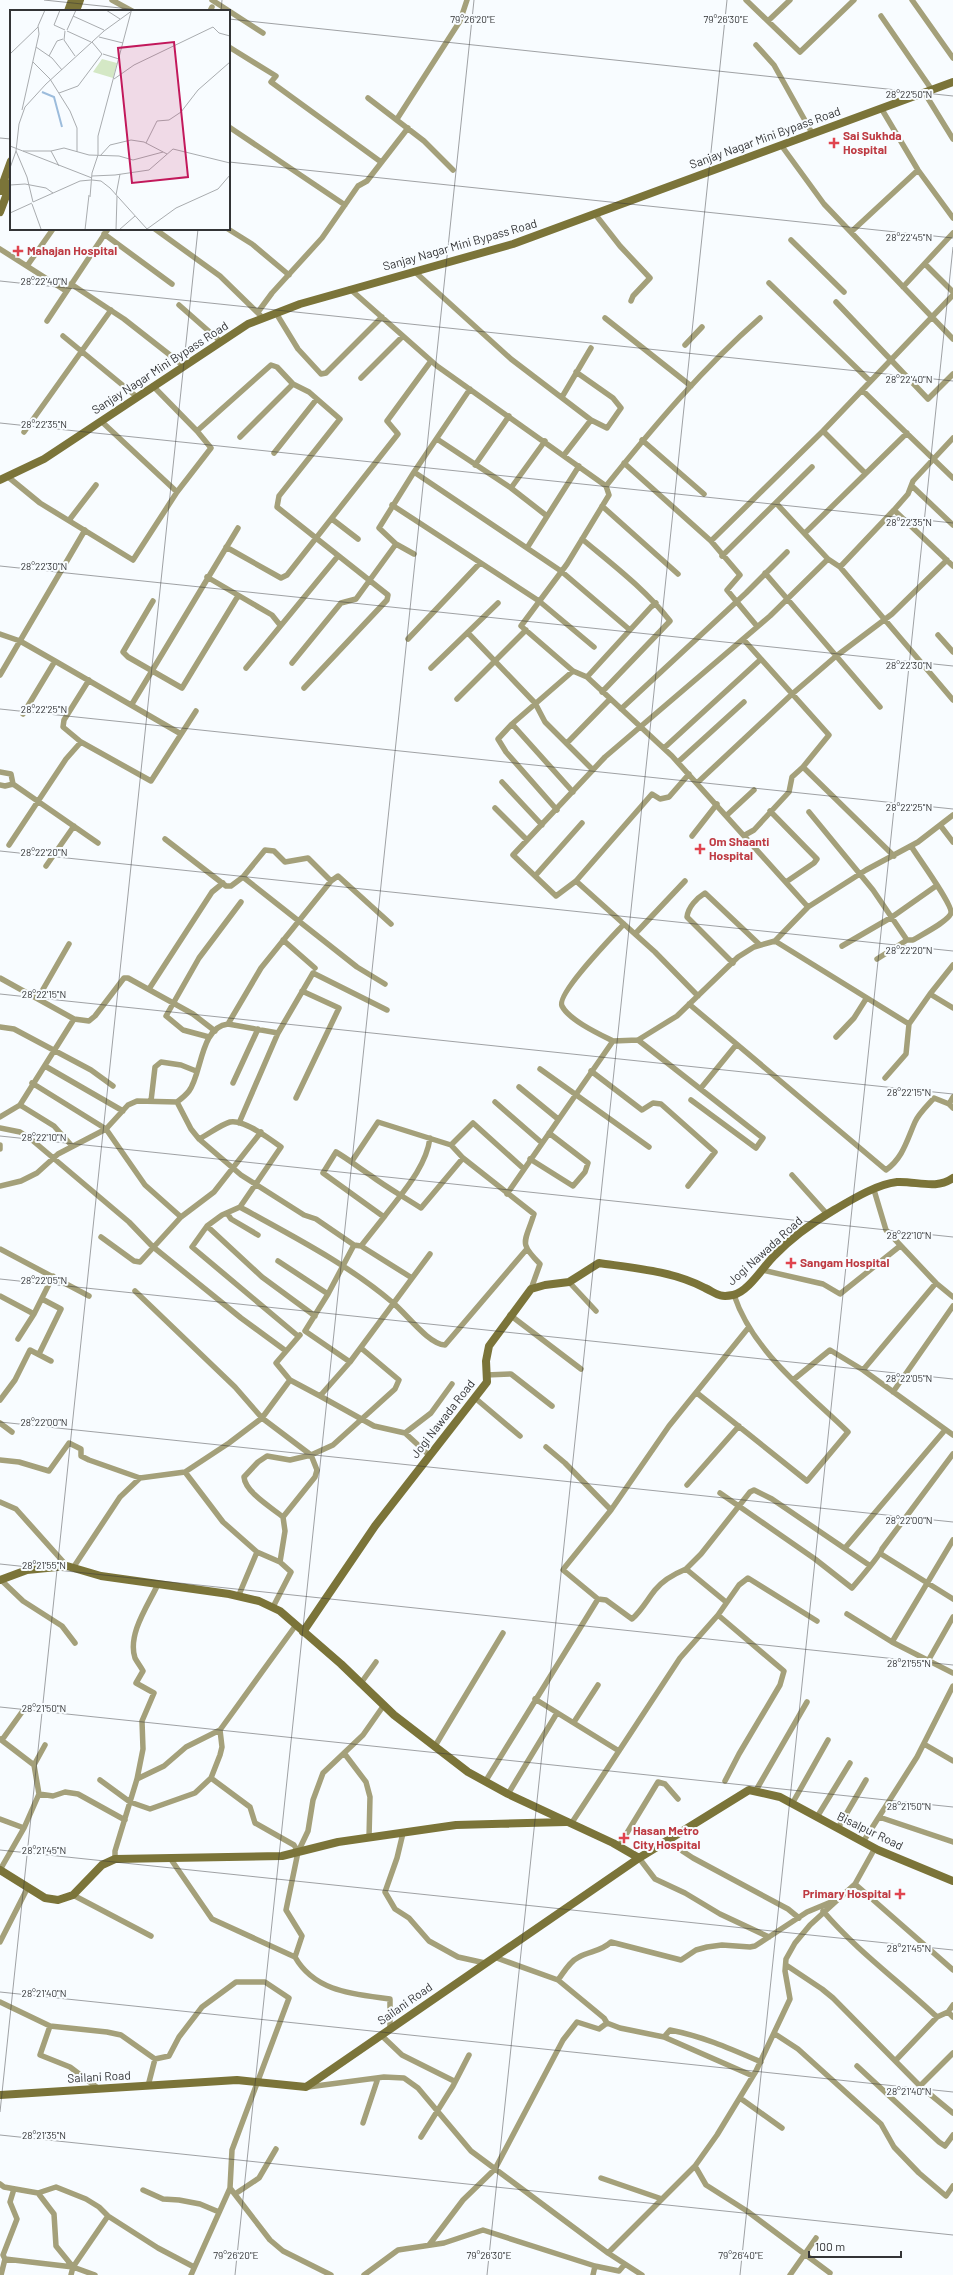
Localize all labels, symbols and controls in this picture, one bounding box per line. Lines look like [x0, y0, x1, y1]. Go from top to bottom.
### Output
inset map [10, 10, 230, 230]
text: 79°26'20"E [450, 13, 496, 25]
text: 79°26'30"E [703, 13, 749, 25]
text: 28°22'50"N [886, 88, 932, 100]
street label: Sanjay Nagar Mini Bypass Road [687, 103, 842, 171]
place label: Sai Sukhda Hospital [843, 128, 902, 156]
marker: Sai Sukhda Hospital [828, 137, 840, 149]
street label: Sanjay Nagar Mini Bypass Road [381, 215, 538, 273]
text: 28°22'45"N [886, 231, 932, 243]
place label: Mahajan Hospital [27, 243, 117, 257]
marker: Mahajan Hospital [12, 245, 24, 257]
text: 28°22'40"N [21, 275, 67, 287]
street label: Sanjay Nagar Mini Bypass Road [89, 318, 230, 417]
text: 28°22'40"N [886, 373, 932, 385]
text: 28°22'35"N [21, 418, 67, 430]
text: 28°22'35"N [886, 516, 932, 528]
text: 28°22'30"N [21, 560, 67, 572]
text: 28°22'30"N [886, 659, 932, 671]
text: 28°22'25"N [21, 703, 67, 715]
text: 28°22'25"N [886, 801, 932, 813]
place label: Om Shaanti Hospital [709, 834, 769, 862]
marker: Om Shaanti Hospital [694, 843, 706, 855]
text: 28°22'20"N [21, 846, 67, 858]
text: 28°22'20"N [886, 944, 932, 956]
text: 28°22'15"N [22, 988, 66, 1000]
text: 28°22'15"N [887, 1086, 931, 1098]
text: 28°22'10"N [22, 1131, 66, 1143]
street label: Jogi Nawada Road [724, 1213, 805, 1288]
text: 28°22'10"N [887, 1229, 931, 1241]
place label: Sangam Hospital [800, 1255, 889, 1269]
marker: Sangam Hospital [785, 1257, 797, 1269]
text: 28°22'05"N [21, 1274, 67, 1286]
text: 28°22'05"N [886, 1372, 932, 1384]
street label: Jogi Nawada Road [407, 1376, 477, 1460]
text: 28°22'00"N [20, 1416, 68, 1428]
text: 28°22'00"N [885, 1514, 933, 1526]
text: 28°21'55"N [22, 1559, 66, 1571]
text: 28°21'55"N [887, 1657, 931, 1669]
text: 28°21'50"N [22, 1702, 66, 1714]
text: 28°21'50"N [887, 1800, 931, 1812]
street label: Bisalpur Road [835, 1808, 906, 1852]
place label: Hasan Metro City Hospital [633, 1823, 700, 1851]
marker: Hasan Metro City Hospital [618, 1832, 630, 1844]
text: 28°21'45"N [22, 1844, 66, 1856]
place label: Primary Hospital [803, 1886, 891, 1900]
marker: Primary Hospital [894, 1888, 906, 1900]
text: 28°21'45"N [887, 1942, 931, 1954]
street label: Sailani Road [374, 1979, 434, 2027]
text: 28°21'40"N [22, 1987, 66, 1999]
street label: Sailani Road [67, 2067, 131, 2085]
text: 28°21'40"N [887, 2085, 931, 2097]
text: 28°21'35"N [22, 2129, 66, 2141]
scale bar [809, 2233, 901, 2259]
text: 100 m [815, 2239, 845, 2253]
text: 79°26'20"E [213, 2249, 259, 2261]
text: 79°26'30"E [466, 2249, 512, 2261]
text: 79°26'40"E [718, 2249, 764, 2261]

